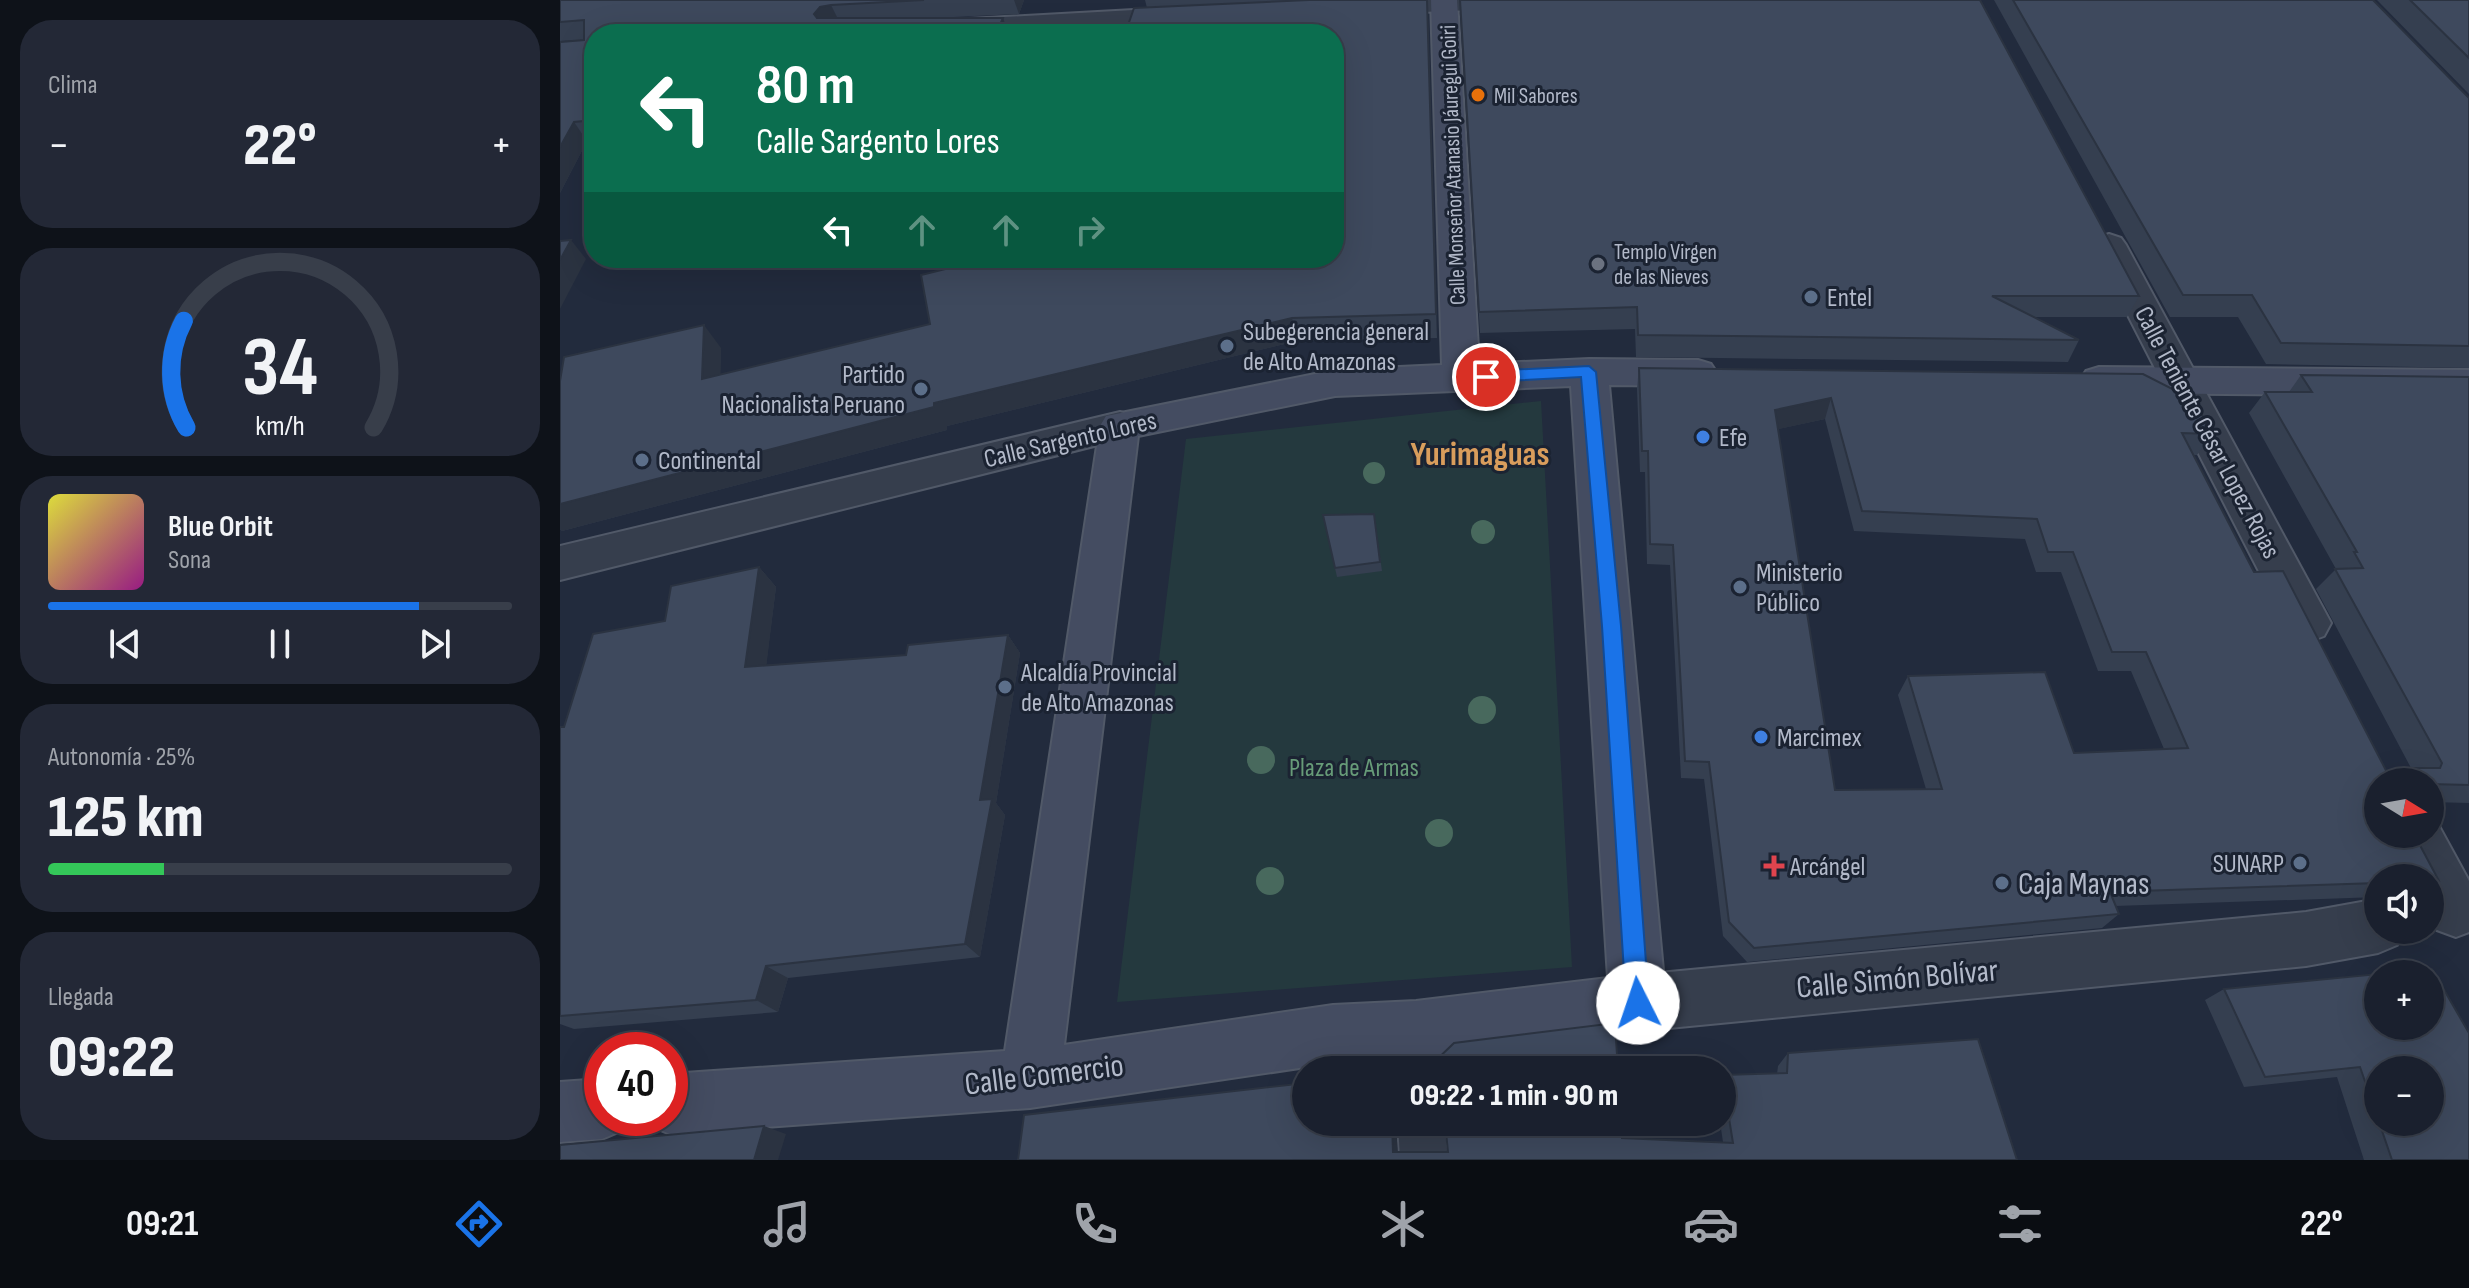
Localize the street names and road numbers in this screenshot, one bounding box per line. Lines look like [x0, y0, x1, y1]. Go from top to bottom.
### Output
street label: Calle Monseñor Atanasio Jáuregui Goiri [1435, 24, 1472, 305]
street label: Calle Teniente César Lopez Rojas [2127, 301, 2286, 564]
street label: Calle Sargento Lores [981, 406, 1160, 475]
street label: Calle Simón Bolívar [1795, 951, 2000, 1008]
street label: Calle Comercio [963, 1046, 1126, 1105]

